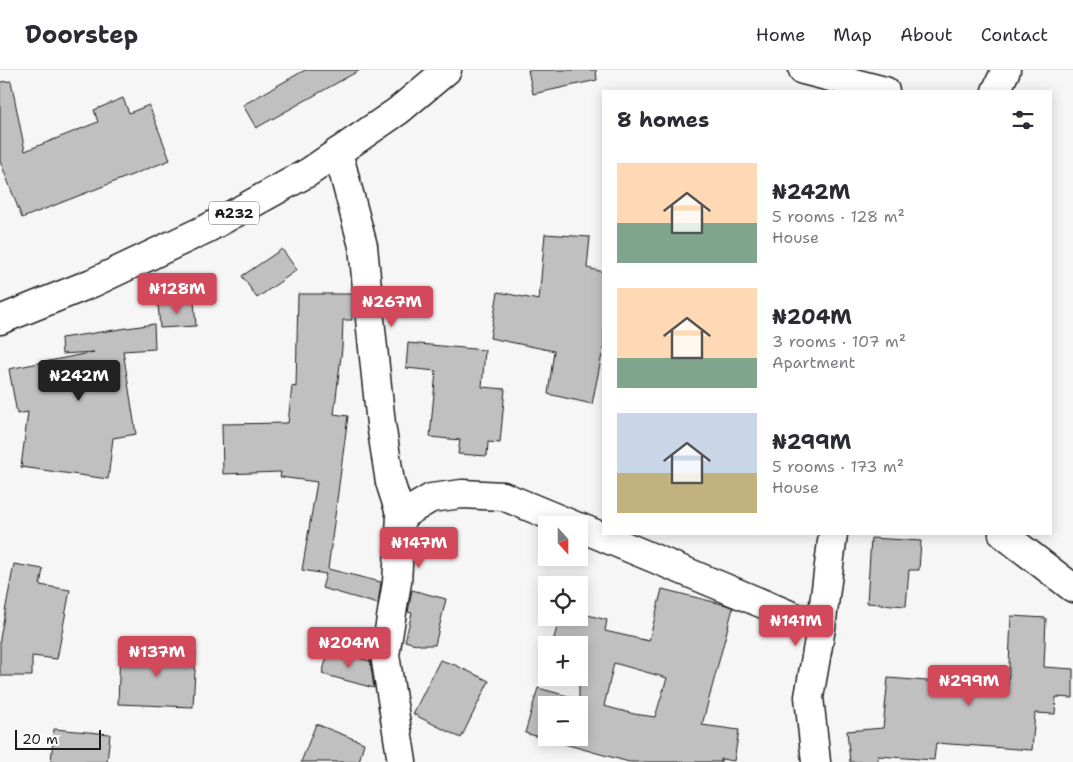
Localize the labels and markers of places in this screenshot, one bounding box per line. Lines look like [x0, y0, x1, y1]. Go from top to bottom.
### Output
pin: ₦128M [142, 272, 212, 315]
pin: ₦267M [357, 286, 427, 328]
pin: ₦242M [44, 360, 114, 402]
pin: ₦147M [384, 526, 454, 569]
pin: ₦141M [761, 604, 831, 647]
pin: ₦204M [314, 626, 384, 669]
pin: ₦137M [122, 636, 192, 678]
pin: ₦299M [934, 664, 1004, 707]

